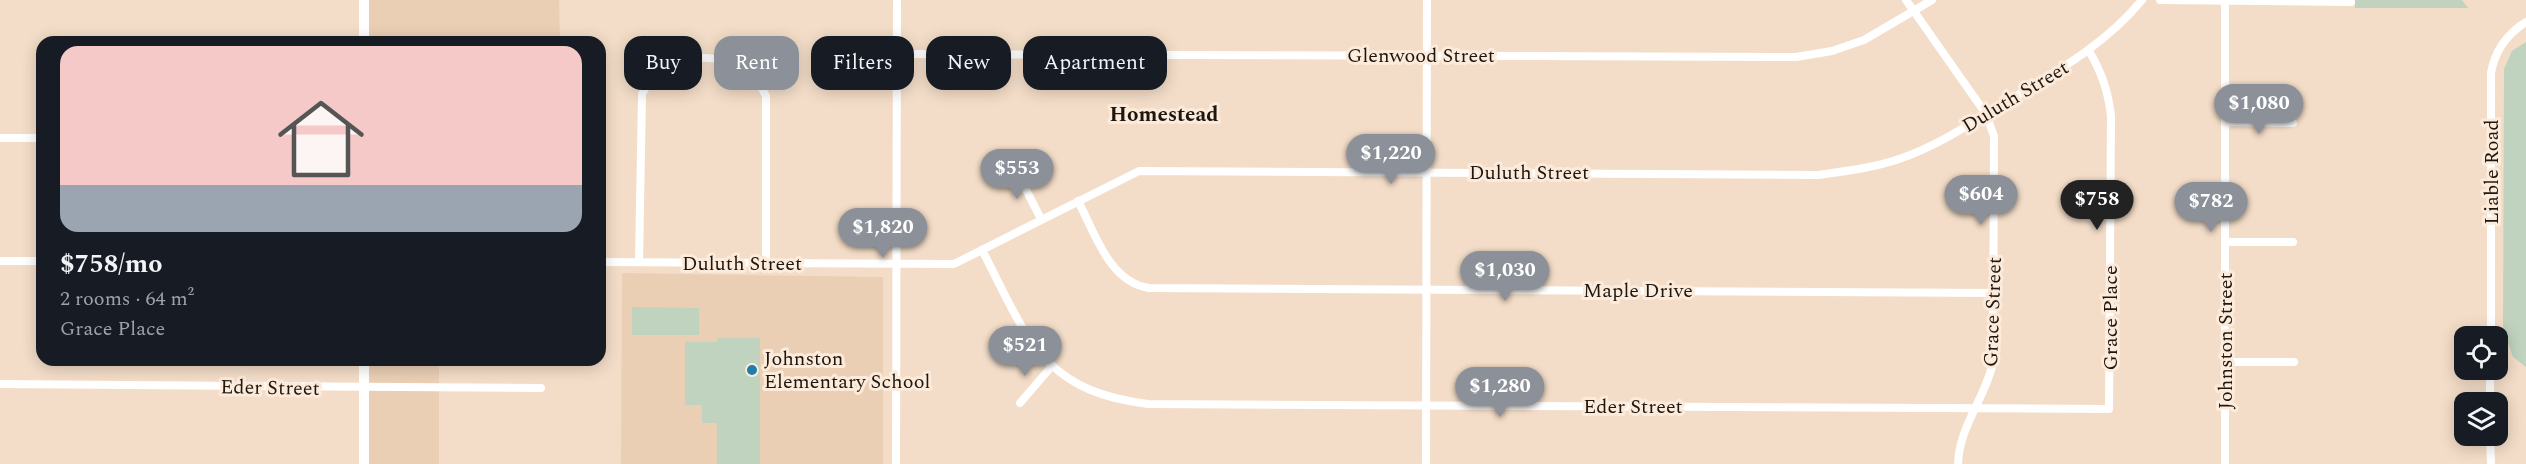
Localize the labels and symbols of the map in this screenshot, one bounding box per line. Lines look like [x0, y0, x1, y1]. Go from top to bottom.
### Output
street label: Glenwood Street [1347, 41, 1495, 71]
street label: Duluth Street [1956, 53, 2075, 141]
pin: $1,080 [2210, 84, 2308, 135]
district label: Homestead [1110, 99, 1218, 131]
street label: Liable Road [2477, 119, 2507, 225]
pin: $1,220 [1342, 134, 1440, 185]
pin: $553 [981, 149, 1053, 200]
street label: Duluth Street [1469, 158, 1589, 188]
pin: $604 [1945, 175, 2017, 226]
pin: $758 [2061, 180, 2133, 231]
pin: $782 [2175, 182, 2247, 233]
pin: $1,820 [834, 208, 932, 259]
street label: Duluth Street [682, 249, 802, 279]
pin: $1,030 [1456, 251, 1554, 302]
street label: Grace Street [1976, 257, 2010, 368]
street label: Grace Place [2096, 265, 2126, 371]
street label: Johnston Street [2211, 273, 2241, 409]
street label: Maple Drive [1583, 276, 1693, 306]
pin: $521 [989, 326, 1061, 377]
place label: Johnston Elementary School [764, 344, 930, 397]
marker: Johnston Elementary School [745, 363, 759, 377]
pin: $1,280 [1451, 367, 1549, 418]
street label: Eder Street [220, 372, 320, 404]
street label: Eder Street [1583, 392, 1683, 422]

